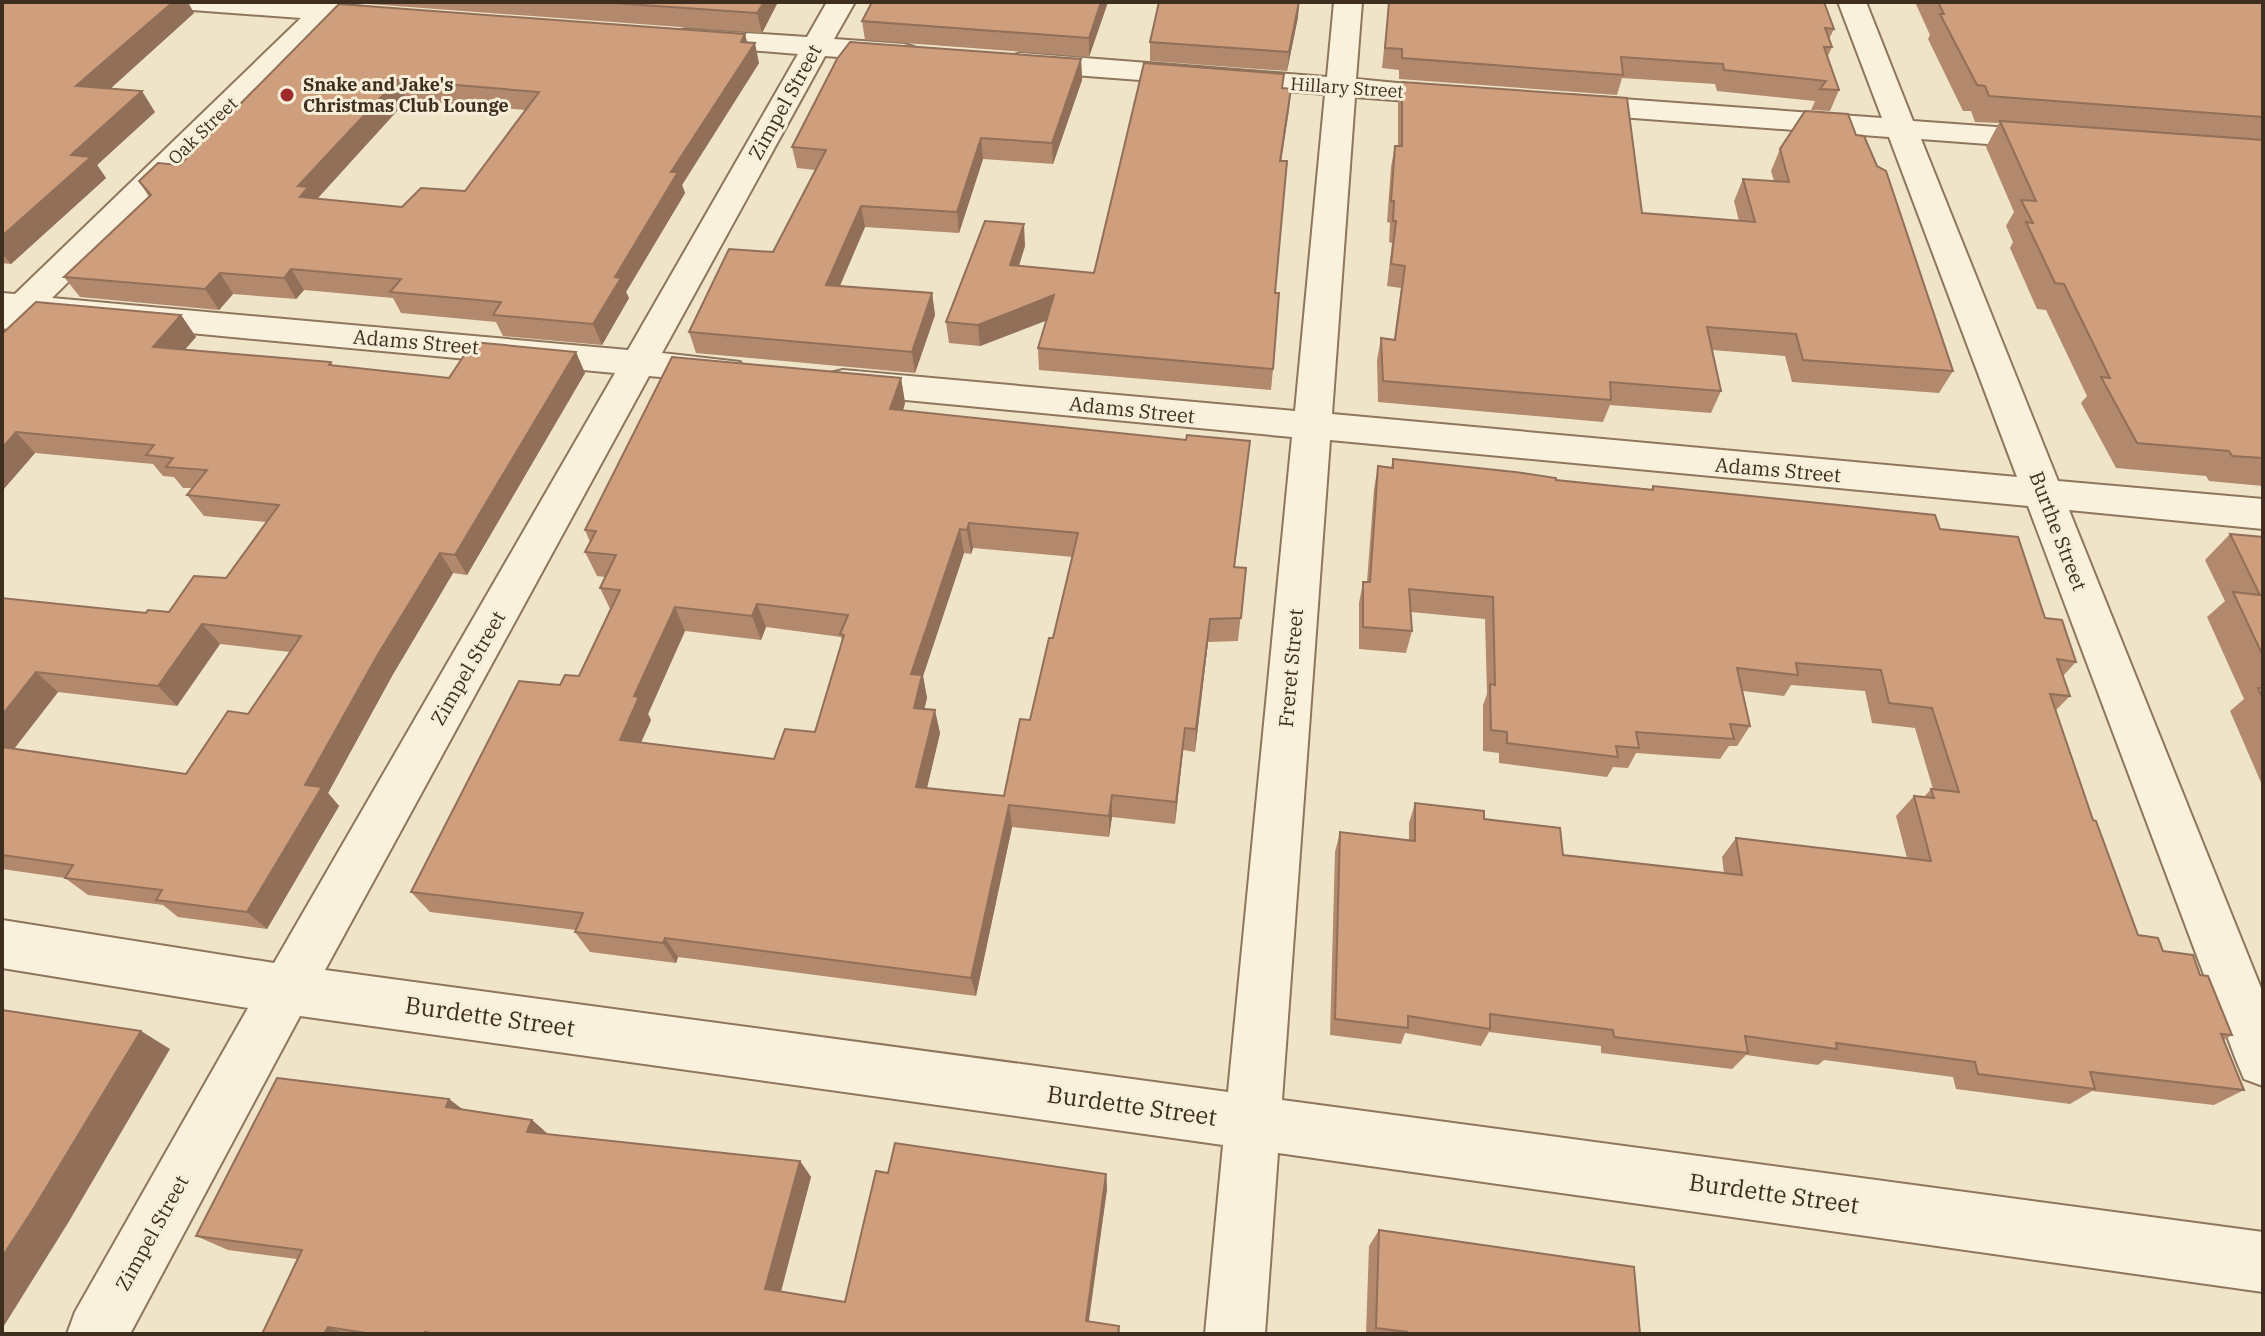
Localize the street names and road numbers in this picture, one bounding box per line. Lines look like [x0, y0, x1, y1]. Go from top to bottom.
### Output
street label: Zimpel Street [742, 39, 827, 164]
street label: Hillary Street [1290, 72, 1404, 103]
street label: Oak Street [163, 92, 242, 169]
street label: Adams Street [352, 323, 480, 360]
street label: Adams Street [1068, 389, 1196, 430]
street label: Adams Street [1714, 451, 1842, 488]
street label: Burthe Street [2023, 467, 2094, 594]
street label: Zimpel Street [424, 606, 511, 730]
street label: Freret Street [1272, 607, 1309, 728]
street label: Burdette Street [403, 988, 577, 1044]
street label: Burdette Street [1045, 1077, 1219, 1133]
street label: Burdette Street [1687, 1165, 1861, 1221]
street label: Zimpel Street [109, 1170, 194, 1295]

